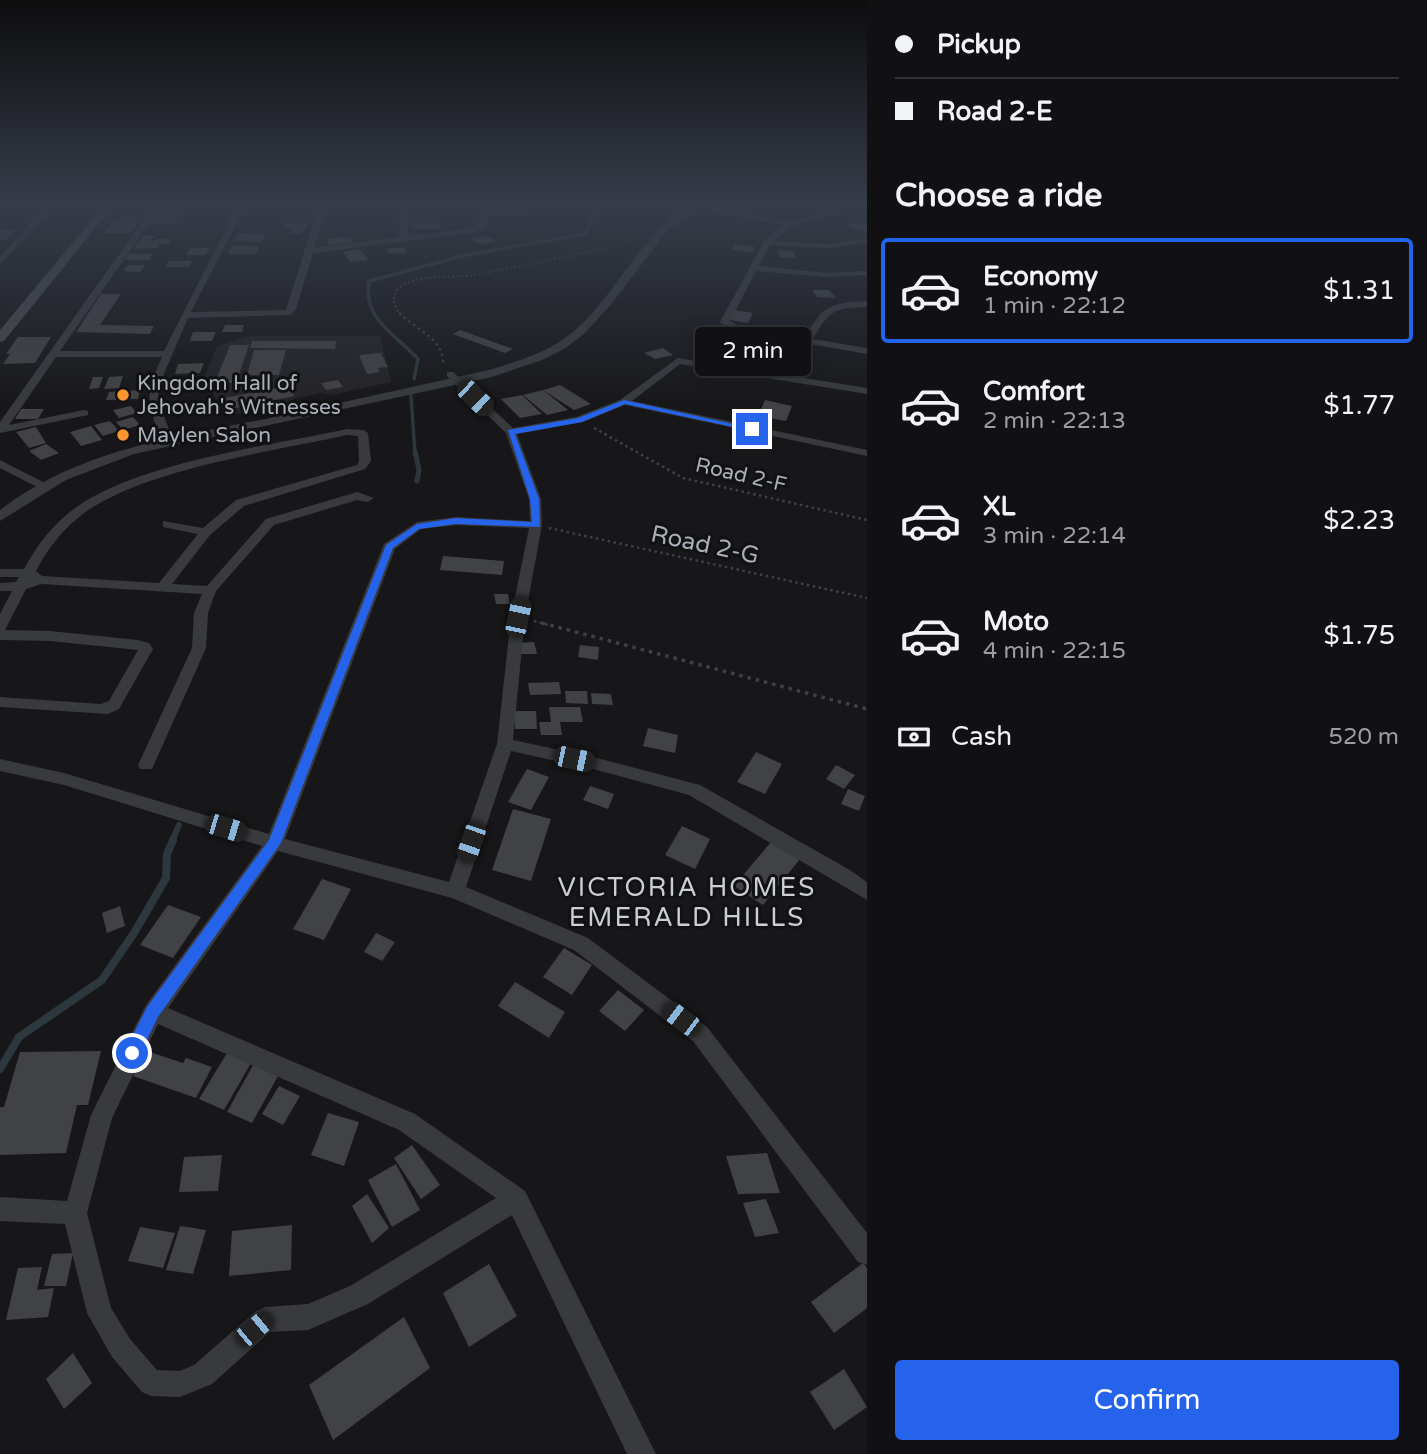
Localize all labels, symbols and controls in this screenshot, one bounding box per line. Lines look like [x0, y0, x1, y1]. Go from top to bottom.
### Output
text: Pickup [937, 29, 1021, 60]
text: Road 2-E [937, 96, 1053, 127]
text: Choose a ride [895, 177, 1102, 215]
icon: car [899, 259, 962, 322]
text: Economy [983, 261, 1098, 292]
text: $1.31 [1323, 275, 1395, 306]
text: 1 min · 22:12 [983, 292, 1126, 320]
callout: 2 min [694, 328, 810, 376]
text: 2 min [722, 337, 784, 365]
place label: Kingdom Hall of Jehovah's Witnesses [137, 371, 341, 420]
icon: car [899, 374, 962, 437]
car [453, 376, 498, 420]
text: Comfort [983, 376, 1085, 407]
marker: Kingdom Hall of Jehovah's Witnesses [115, 387, 131, 403]
text: $1.77 [1323, 390, 1395, 421]
text: 2 min · 22:13 [983, 407, 1126, 435]
route end [736, 413, 768, 445]
place label: Maylen Salon [137, 423, 271, 448]
marker: Maylen Salon [115, 427, 131, 443]
street label: Road 2-F [693, 452, 789, 498]
icon: car [899, 489, 962, 552]
text: XL [983, 491, 1015, 522]
text: $2.23 [1323, 505, 1395, 536]
street label: Road 2-G [648, 519, 762, 571]
text: 3 min · 22:14 [983, 522, 1126, 550]
car [504, 594, 533, 640]
icon: car [899, 604, 962, 667]
text: Moto [983, 606, 1049, 637]
text: $1.75 [1323, 620, 1395, 651]
text: 4 min · 22:15 [983, 637, 1126, 665]
icon: cash [895, 718, 933, 756]
text: Cash [951, 721, 1012, 752]
text: 520 m [1329, 723, 1399, 751]
car [552, 744, 597, 774]
car [203, 812, 250, 844]
car [455, 819, 488, 865]
district label: VICTORIA HOMES EMERALD HILLS [558, 872, 816, 933]
car [658, 998, 705, 1040]
route start [116, 1037, 148, 1069]
car [232, 1307, 277, 1351]
button: Confirm [895, 1360, 1399, 1440]

